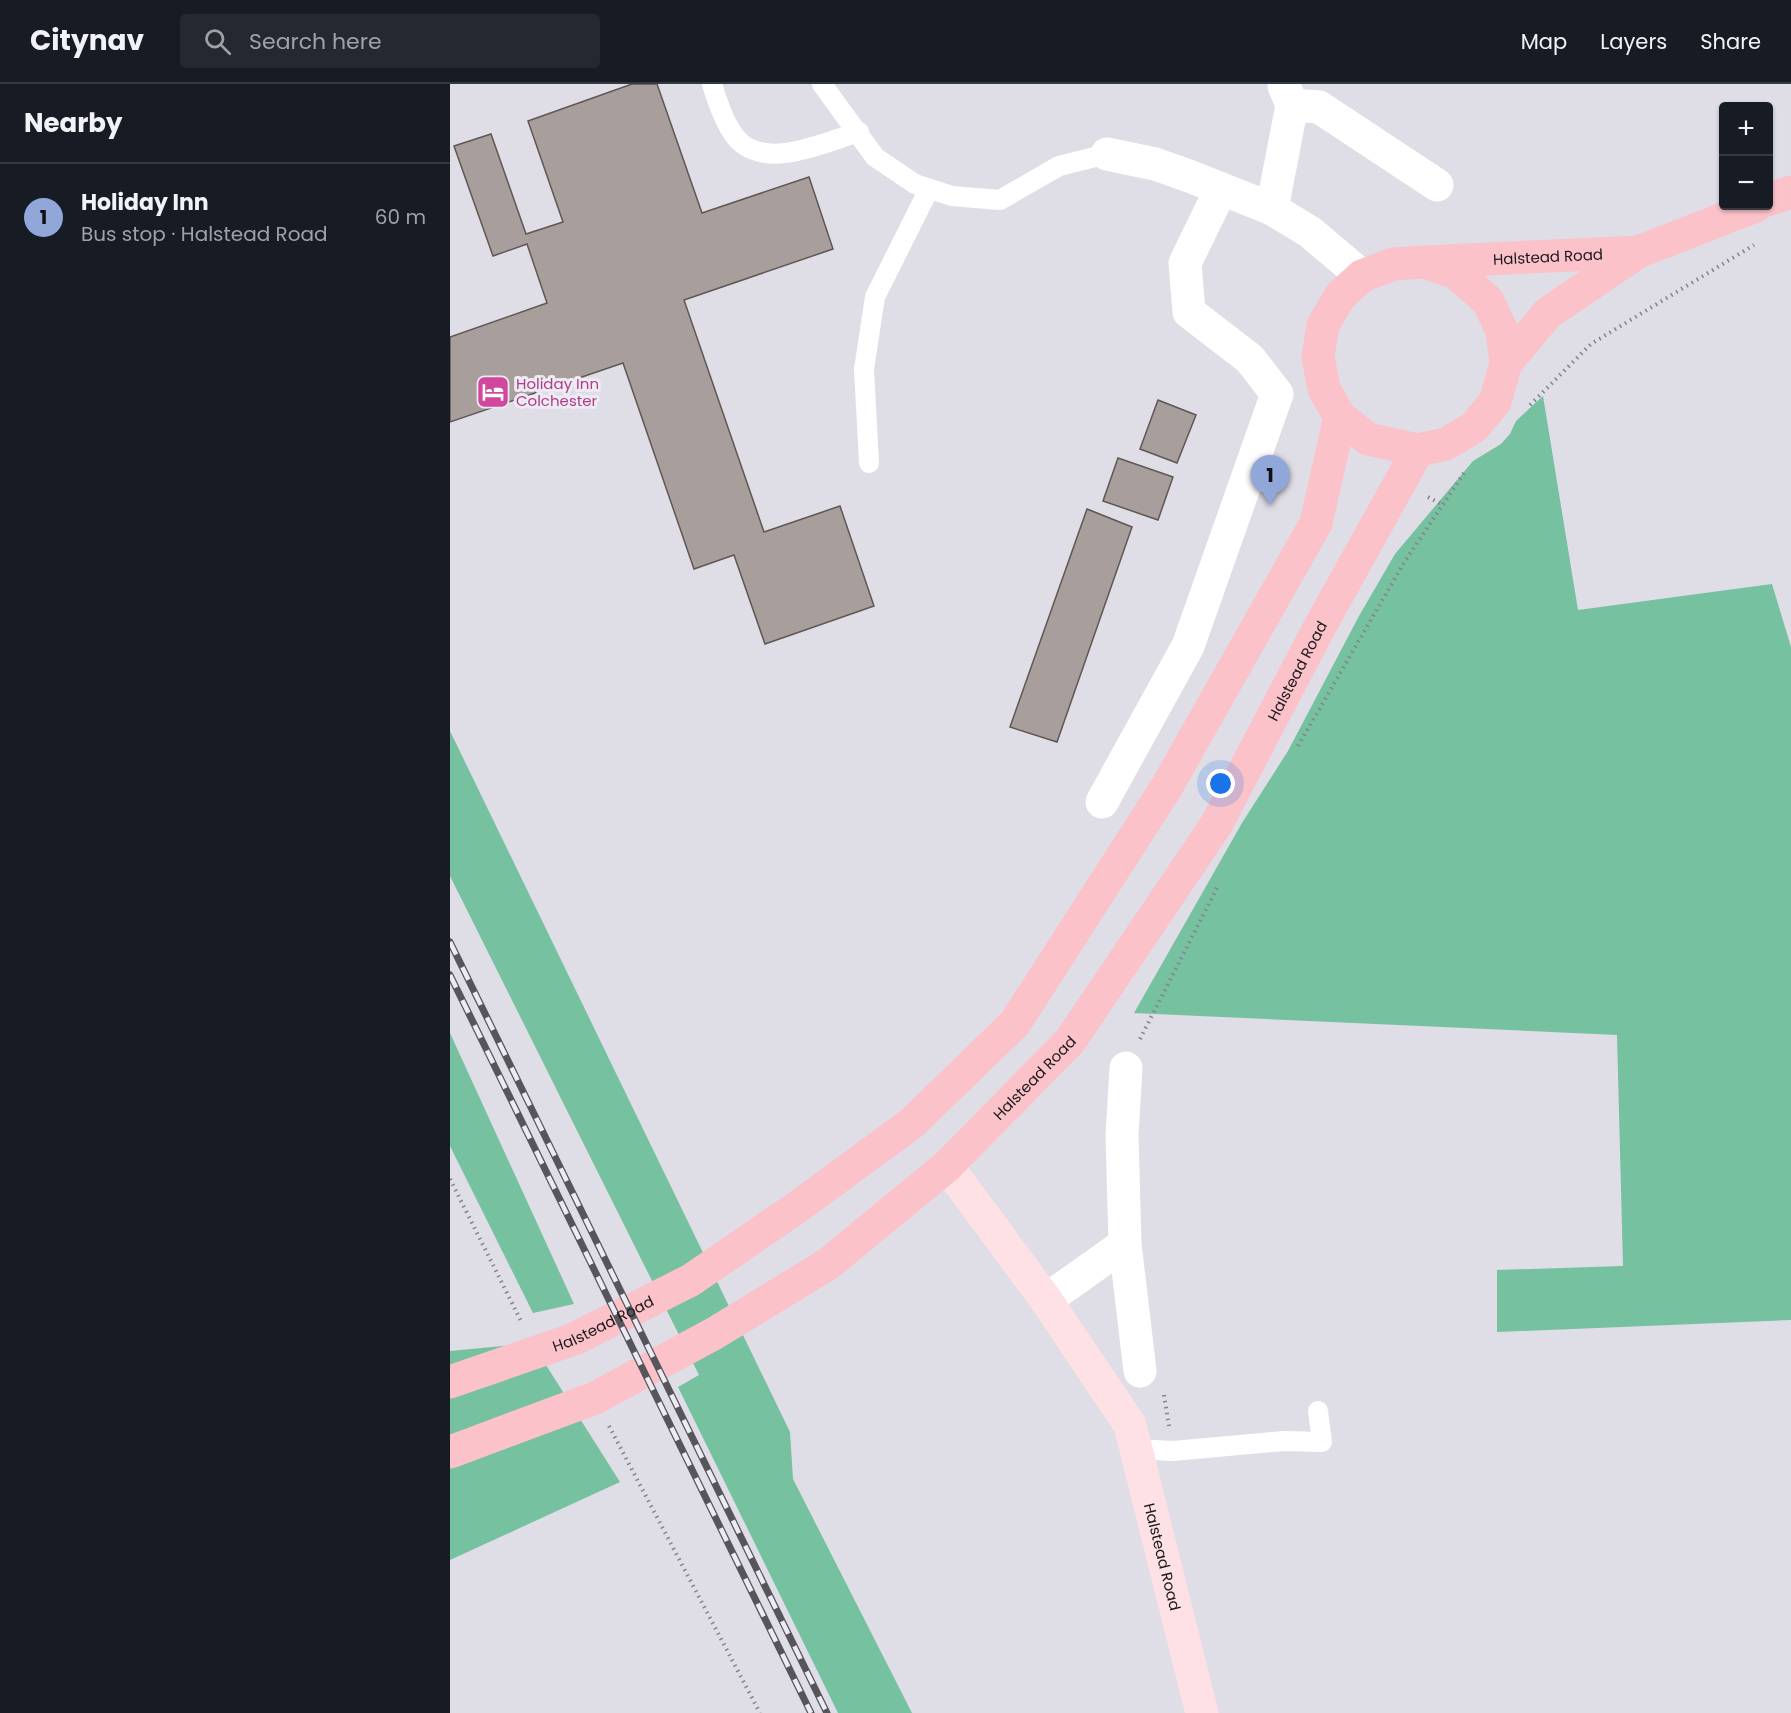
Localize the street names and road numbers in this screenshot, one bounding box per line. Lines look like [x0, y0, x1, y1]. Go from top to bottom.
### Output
street label: Halstead Road [1492, 243, 1603, 269]
street label: Halstead Road [1262, 617, 1332, 724]
street label: Halstead Road [988, 1031, 1080, 1124]
street label: Halstead Road [549, 1290, 657, 1356]
street label: Halstead Road [1139, 1501, 1186, 1613]

